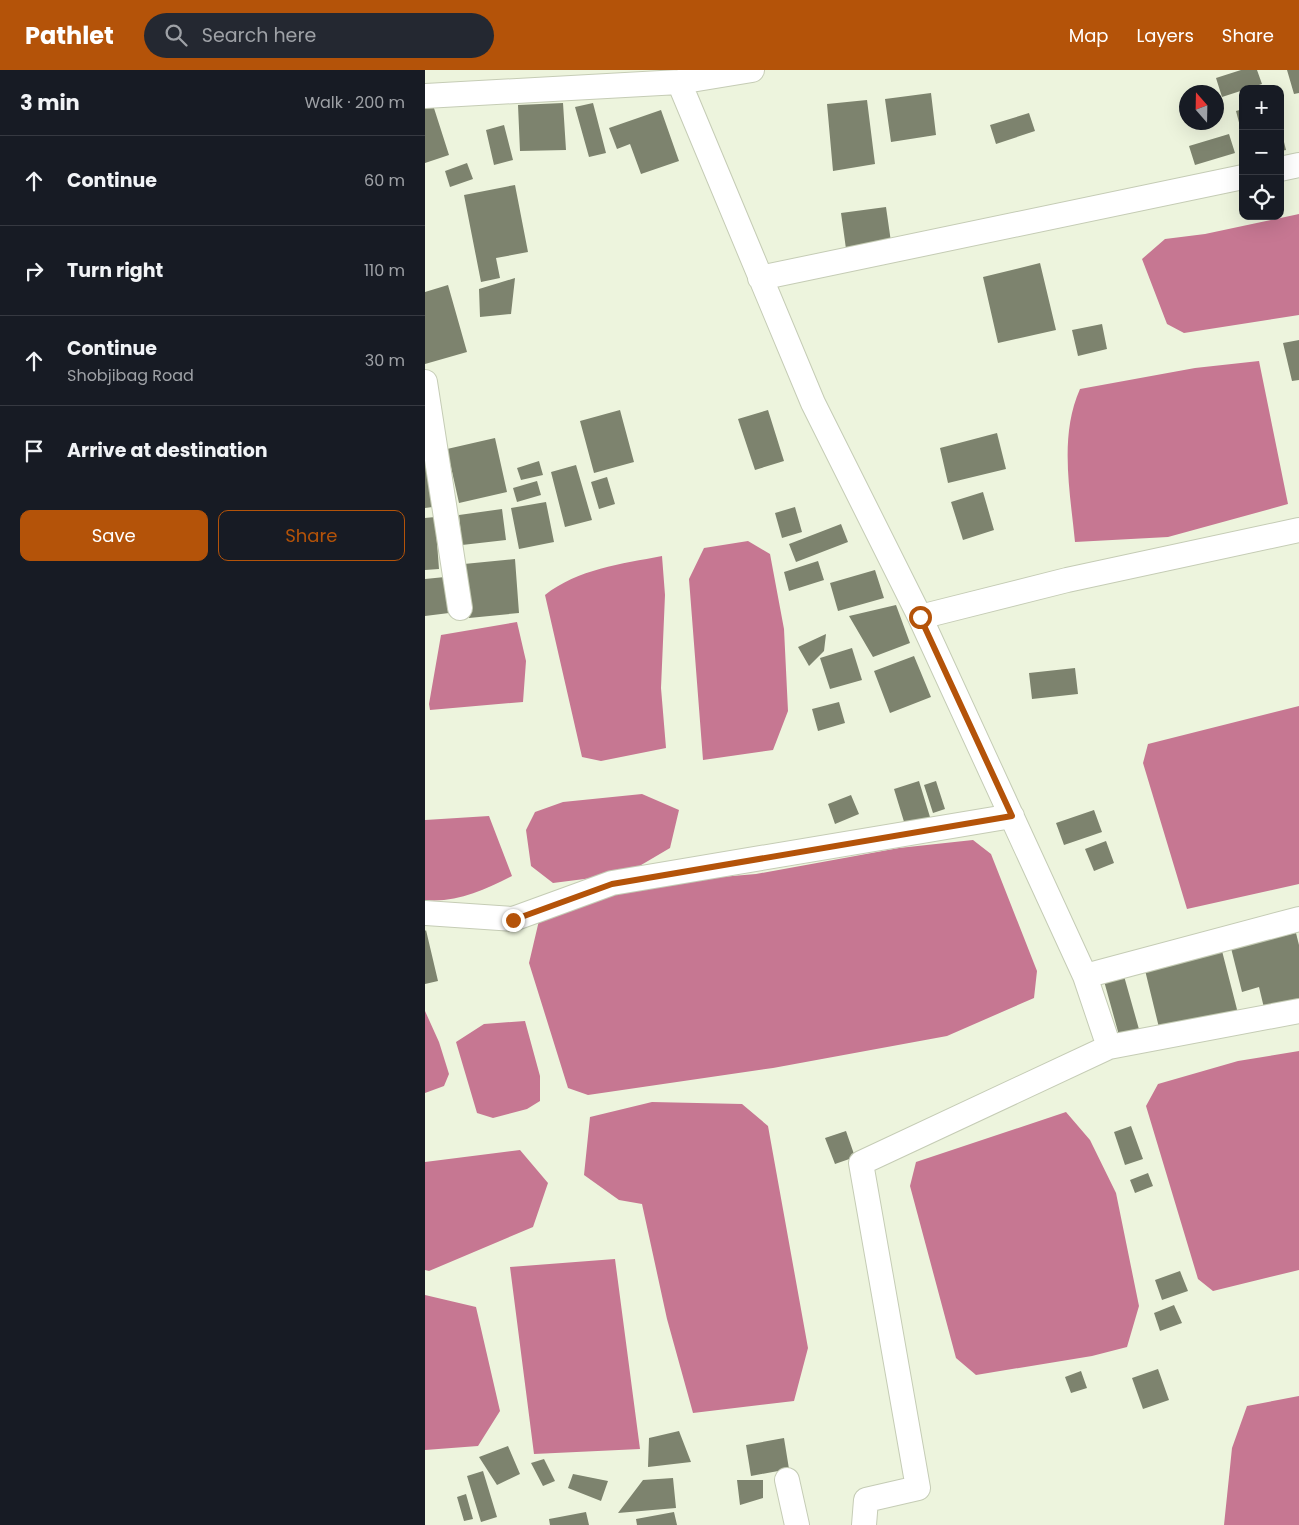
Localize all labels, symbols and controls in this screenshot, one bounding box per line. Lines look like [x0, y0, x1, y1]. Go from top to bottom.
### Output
search box [144, 13, 494, 58]
text: Pathlet [25, 19, 114, 52]
icon: search [162, 21, 190, 49]
text: Search here [202, 22, 316, 49]
text: Map [1069, 23, 1109, 48]
text: Layers [1137, 23, 1194, 48]
text: Share [1222, 23, 1274, 48]
north arrow [1179, 85, 1224, 130]
map controls [1239, 85, 1284, 220]
button: + [1239, 85, 1284, 130]
text: 3 min [20, 88, 80, 117]
text: Walk · 200 m [304, 91, 405, 114]
button: − [1239, 130, 1284, 175]
icon: ahead [20, 167, 48, 195]
text: Continue [67, 167, 157, 194]
text: 60 m [364, 169, 405, 192]
button: locate [1239, 175, 1284, 220]
icon: right [20, 257, 48, 285]
text: Turn right [67, 257, 163, 284]
text: 110 m [364, 259, 405, 282]
text: Continue [67, 335, 157, 362]
icon: ahead [20, 347, 48, 375]
text: 30 m [365, 349, 405, 372]
text: Shobjibag Road [67, 364, 194, 387]
icon: arrive [20, 437, 48, 465]
text: Arrive at destination [67, 437, 268, 464]
button: Save [20, 510, 208, 561]
button: Share [218, 510, 405, 561]
route start [909, 606, 932, 629]
route end [502, 909, 525, 932]

